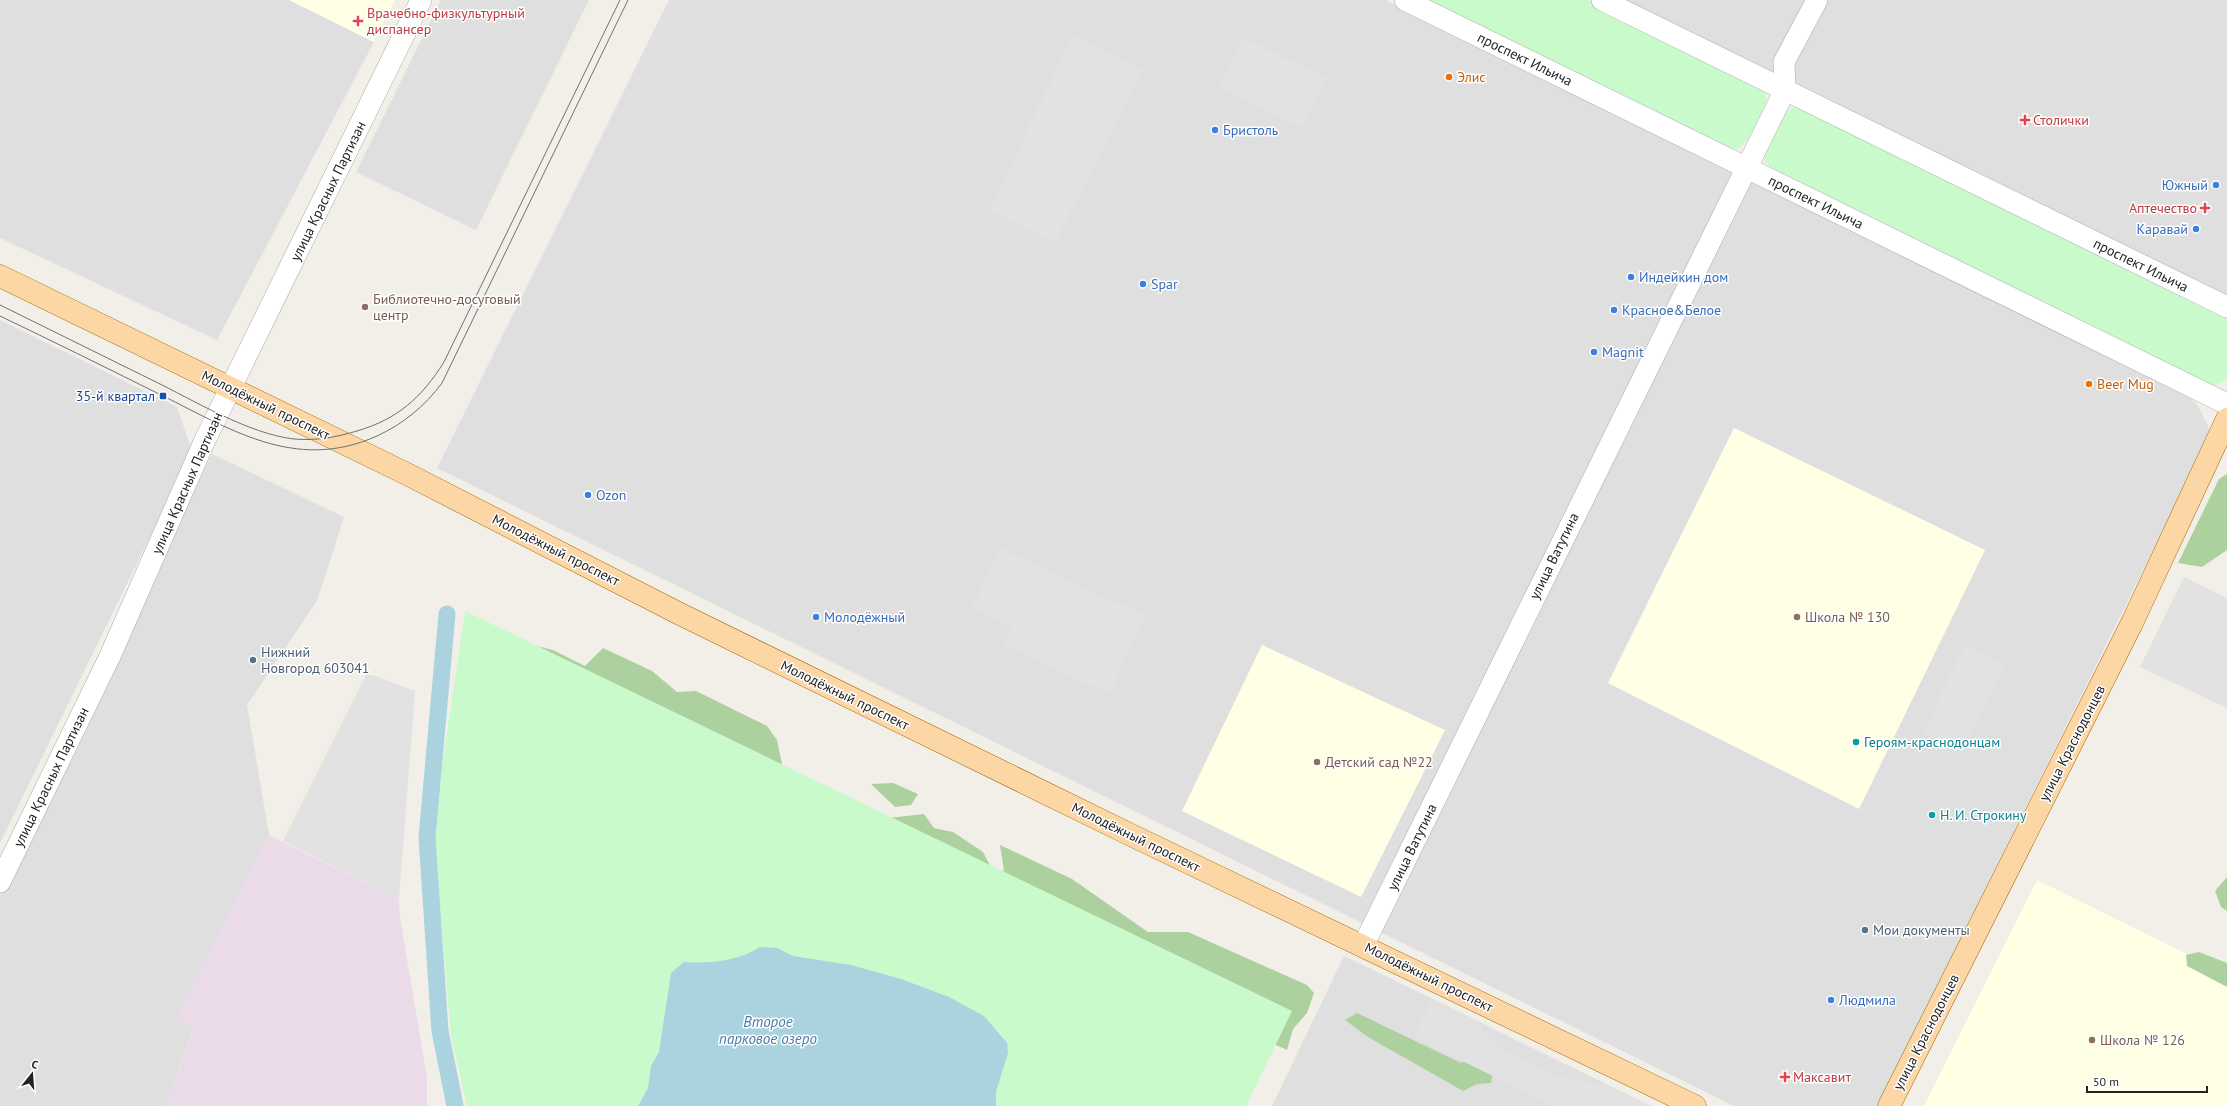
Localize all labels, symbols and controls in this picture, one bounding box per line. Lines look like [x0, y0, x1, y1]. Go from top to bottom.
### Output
place label: Врачебно-физкультурный диспансер [367, 4, 525, 38]
marker: Врачебно-физкультурный диспансер [352, 15, 364, 27]
street label: проспект Ильича [1475, 28, 1576, 90]
place label: Элис [1457, 68, 1486, 86]
marker: Элис [1444, 72, 1454, 82]
place label: Столички [2033, 111, 2089, 129]
marker: Столички [2020, 115, 2030, 125]
street label: улица Красных Партизан [286, 118, 370, 264]
place label: Бристоль [1223, 121, 1279, 139]
marker: Бристоль [1210, 125, 1220, 135]
street label: проспект Ильича [1766, 171, 1867, 233]
place label: Южный [2162, 176, 2208, 194]
marker: Южный [2211, 180, 2221, 190]
place label: Аптечество [2129, 199, 2197, 217]
marker: Аптечество [2200, 203, 2210, 213]
place label: Каравай [2136, 220, 2188, 238]
marker: Каравай [2191, 224, 2201, 234]
street label: проспект Ильича [2091, 234, 2192, 296]
place label: Индейкин дом [1639, 268, 1728, 286]
marker: Индейкин дом [1626, 272, 1636, 282]
place label: Spar [1151, 275, 1178, 293]
marker: Spar [1138, 279, 1148, 289]
place label: Библиотечно-досуговый центр [373, 290, 521, 324]
place label: Красное&Белое [1622, 301, 1721, 319]
marker: Библиотечно-досуговый центр [360, 302, 370, 312]
marker: Красное&Белое [1609, 305, 1619, 315]
place label: Magnit [1602, 343, 1644, 361]
marker: Magnit [1589, 347, 1599, 357]
street label: Молодёжный проспект [199, 366, 334, 444]
place label: Beer Mug [2097, 375, 2154, 393]
marker: Beer Mug [2084, 379, 2094, 389]
place label: 35-й квартал [76, 387, 155, 405]
marker: 35-й квартал [158, 391, 168, 401]
street label: улица Красных Партизан [148, 409, 226, 557]
place label: Ozon [596, 486, 626, 504]
marker: Ozon [583, 490, 593, 500]
street label: Молодёжный проспект [489, 510, 623, 590]
street label: улица Ватутина [1525, 510, 1583, 602]
place label: Молодёжный [824, 608, 905, 626]
place label: Школа № 130 [1805, 608, 1890, 626]
marker: Молодёжный [811, 612, 821, 622]
marker: Школа № 130 [1792, 612, 1802, 622]
place label: Нижний Новгород 603041 [261, 643, 369, 677]
marker: Нижний Новгород 603041 [248, 655, 258, 665]
street label: Молодёжный проспект [778, 656, 913, 734]
street label: улица Краснодонцев [2035, 682, 2109, 804]
street label: улица Красных Партизан [9, 704, 93, 850]
place label: Героям-краснодонцам [1864, 733, 2000, 751]
marker: Героям-краснодонцам [1851, 737, 1861, 747]
place label: Детский сад №22 [1325, 753, 1433, 771]
marker: Детский сад №22 [1312, 757, 1322, 767]
street label: Молодёжный проспект [1069, 798, 1204, 876]
street label: улица Ватутина [1383, 801, 1441, 893]
place label: Н. И. Строкину [1940, 806, 2027, 824]
marker: Н. И. Строкину [1927, 810, 1937, 820]
place label: Мои документы [1873, 921, 1970, 939]
marker: Мои документы [1860, 925, 1870, 935]
street label: Молодёжный проспект [1362, 938, 1497, 1016]
street label: улица Краснодонцев [1889, 971, 1963, 1093]
place label: Людмила [1838, 991, 1896, 1009]
marker: Людмила [1826, 995, 1836, 1005]
water label: Второе парковое озеро [719, 1012, 817, 1048]
place label: Школа № 126 [2100, 1031, 2185, 1049]
marker: Школа № 126 [2087, 1035, 2097, 1045]
north arrow [12, 1054, 52, 1094]
text: С [30, 1057, 40, 1072]
place label: Максавит [1793, 1068, 1851, 1086]
scale bar [2087, 1068, 2207, 1094]
marker: Максавит [1780, 1072, 1790, 1082]
text: 50 m [2093, 1074, 2119, 1089]

